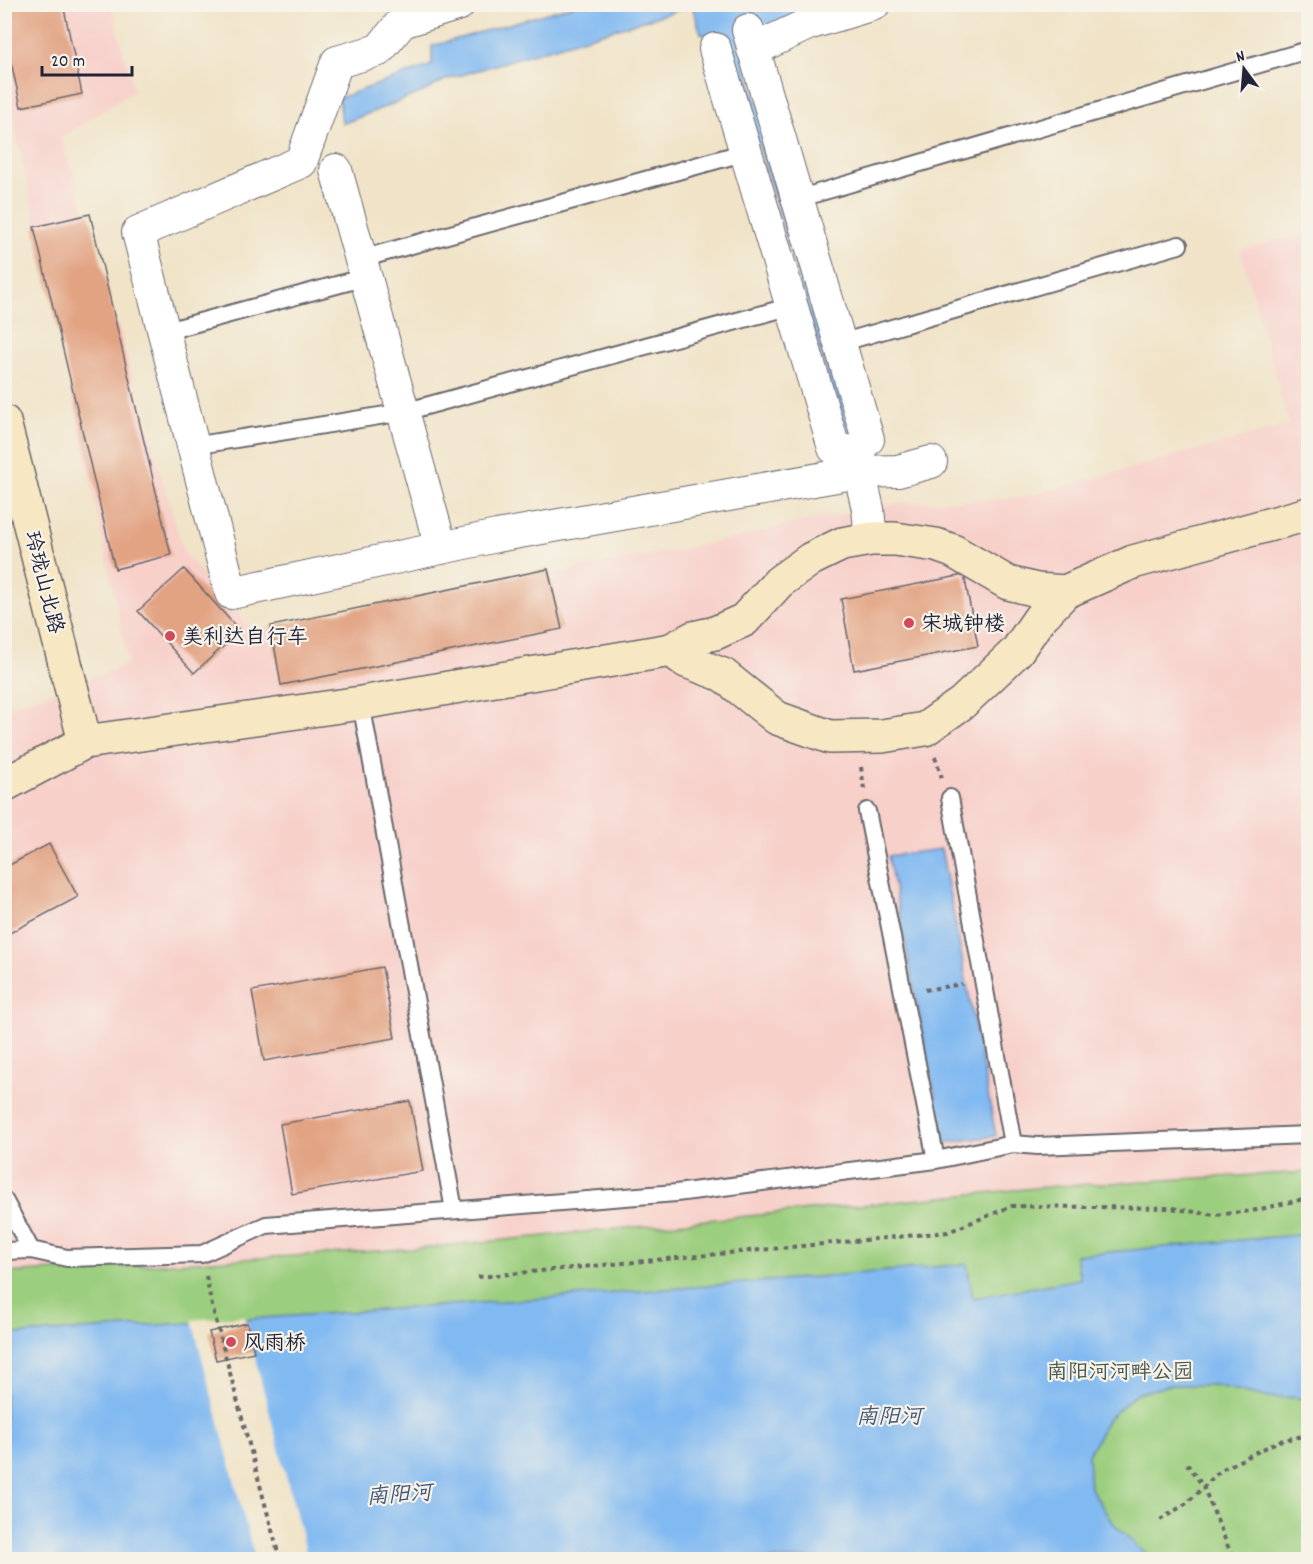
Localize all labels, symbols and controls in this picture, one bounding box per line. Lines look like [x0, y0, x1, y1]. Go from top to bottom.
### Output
scale bar [42, 39, 132, 77]
north arrow [1214, 39, 1274, 99]
text: N [1234, 45, 1248, 69]
text: 20 m [51, 50, 85, 75]
street label: 玲珑山北路 [15, 528, 69, 637]
place label: 宋城钟楼 [921, 611, 1005, 641]
marker: 宋城钟楼 [902, 616, 916, 630]
place label: 美利达自行车 [182, 624, 308, 654]
marker: 美利达自行车 [163, 629, 177, 643]
place label: 风雨桥 [243, 1330, 306, 1360]
marker: 风雨桥 [224, 1335, 238, 1349]
park label: 南阳河河畔公园 [1047, 1359, 1194, 1389]
water label: 南阳河 [856, 1403, 925, 1434]
water label: 南阳河 [365, 1479, 436, 1514]

